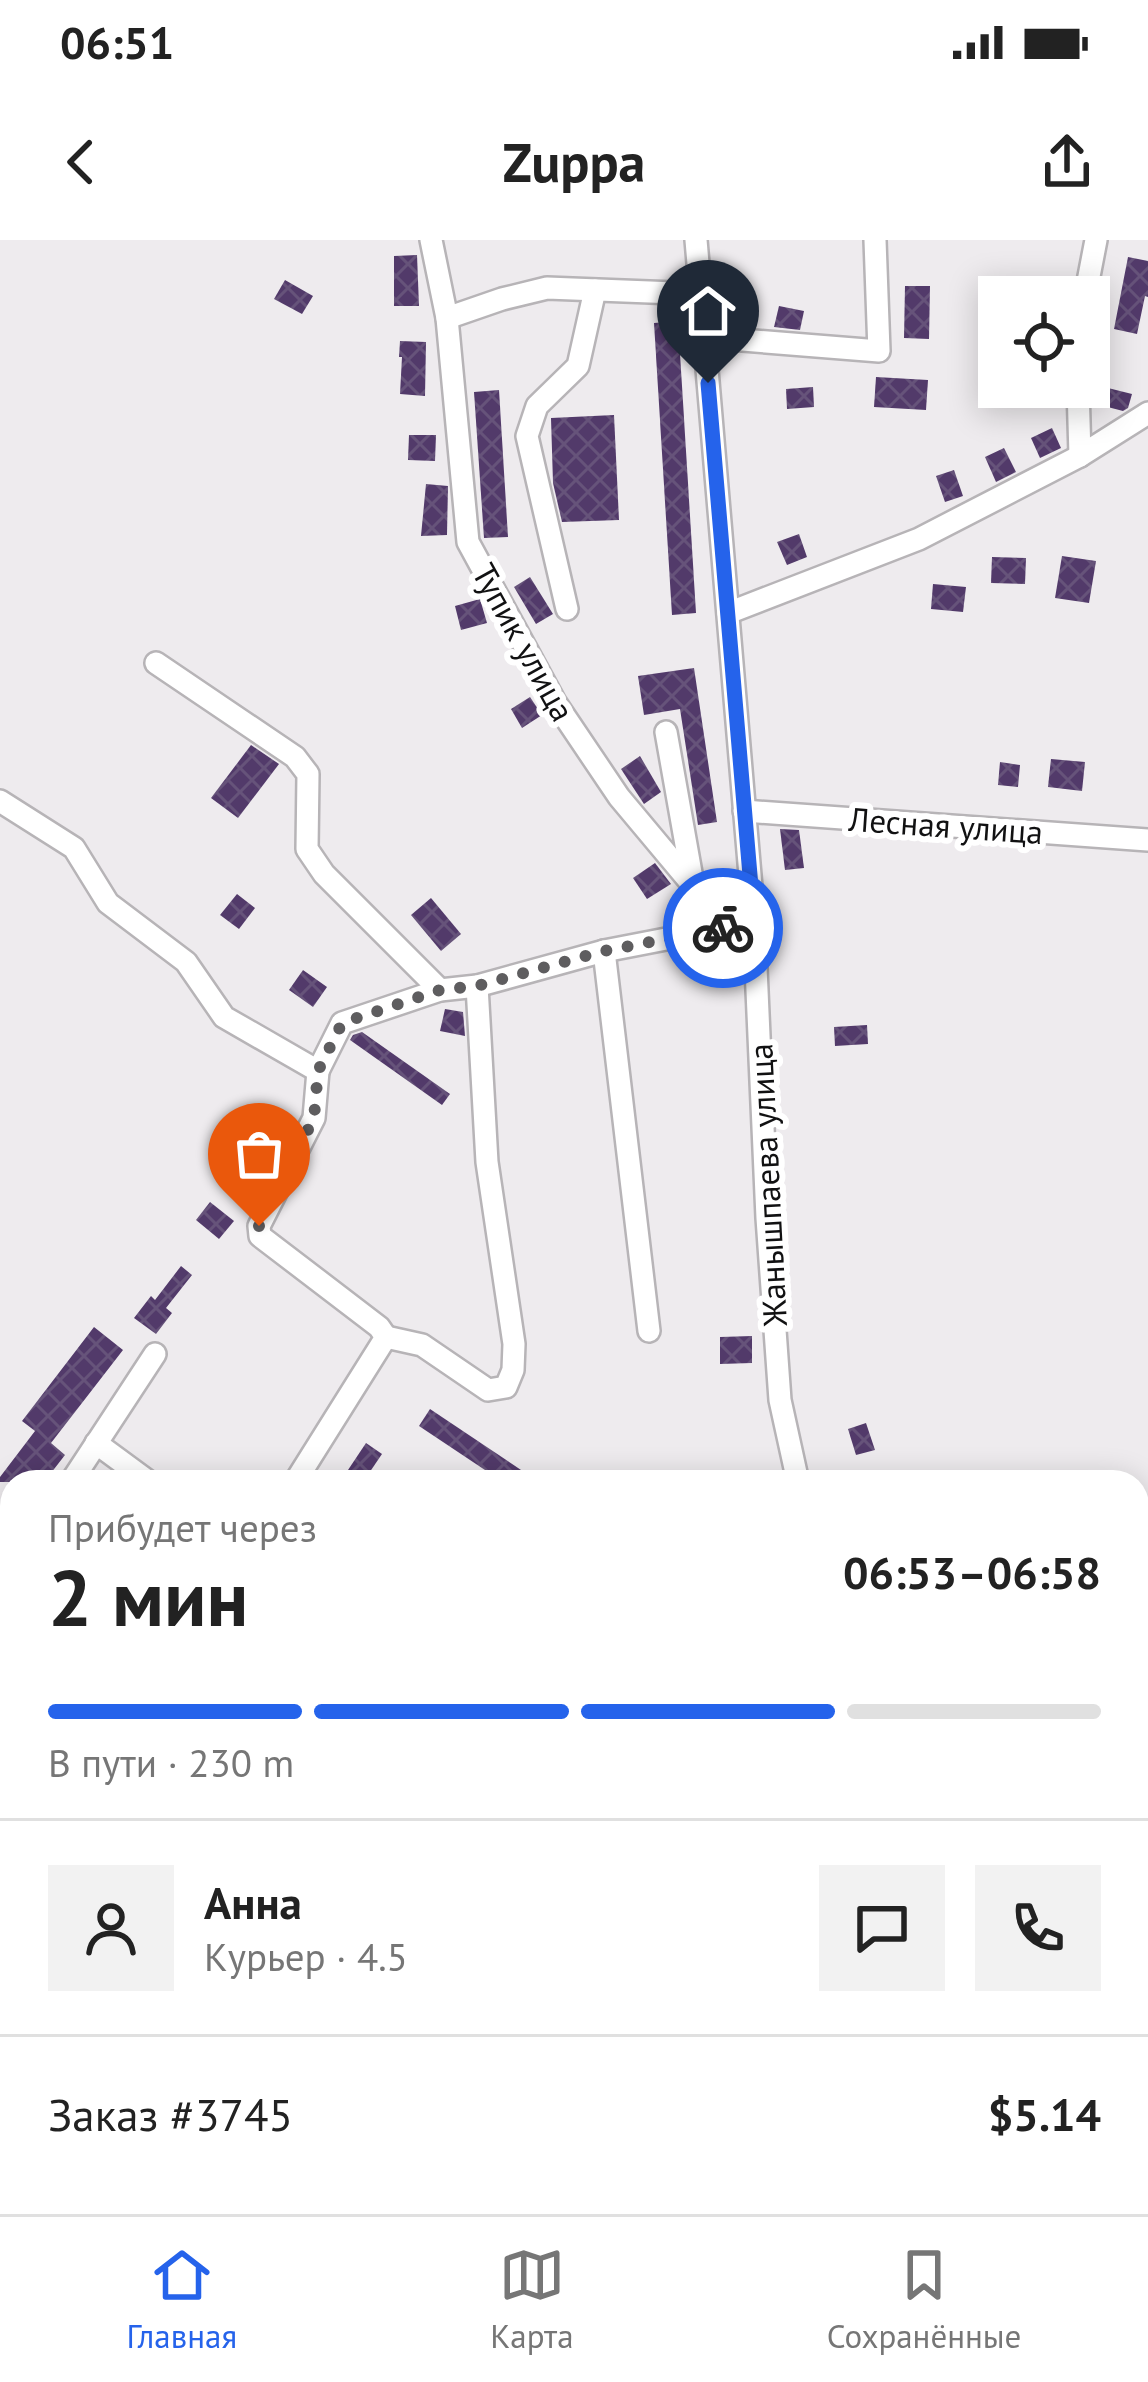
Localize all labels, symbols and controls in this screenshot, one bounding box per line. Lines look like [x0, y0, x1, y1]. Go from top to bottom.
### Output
text: 06:51 [60, 13, 174, 71]
text: Zuppa [503, 127, 645, 197]
icon: back [48, 129, 114, 195]
icon: share [1034, 129, 1100, 195]
pin [657, 260, 759, 383]
map controls [978, 276, 1110, 408]
button: locate [978, 276, 1110, 408]
icon: home [675, 278, 741, 344]
street label: Тупик улица [463, 556, 585, 728]
street label: Лесная улица [846, 797, 1045, 853]
courier [663, 868, 783, 988]
icon: bike [690, 895, 756, 961]
street label: Жанышпаева улица [738, 1042, 796, 1329]
pin [208, 1103, 310, 1226]
icon: bag [226, 1121, 292, 1187]
text: Прибудет через [48, 1502, 317, 1553]
text: 06:53–06:58 [843, 1543, 1101, 1601]
text: 2 мин [48, 1547, 248, 1648]
text: В пути · 230 m [48, 1737, 294, 1788]
button: person [48, 1865, 174, 1991]
button: chat [819, 1865, 945, 1991]
button: phone [975, 1865, 1101, 1991]
text: Анна [204, 1873, 302, 1931]
text: Курьер · 4.5 [204, 1931, 408, 1982]
text: Заказ #3745 [48, 2085, 293, 2143]
text: $5.14 [988, 2085, 1101, 2143]
tab: Главная [127, 2242, 237, 2357]
tab: Карта [490, 2242, 574, 2357]
tab: Сохранённые [827, 2242, 1021, 2357]

